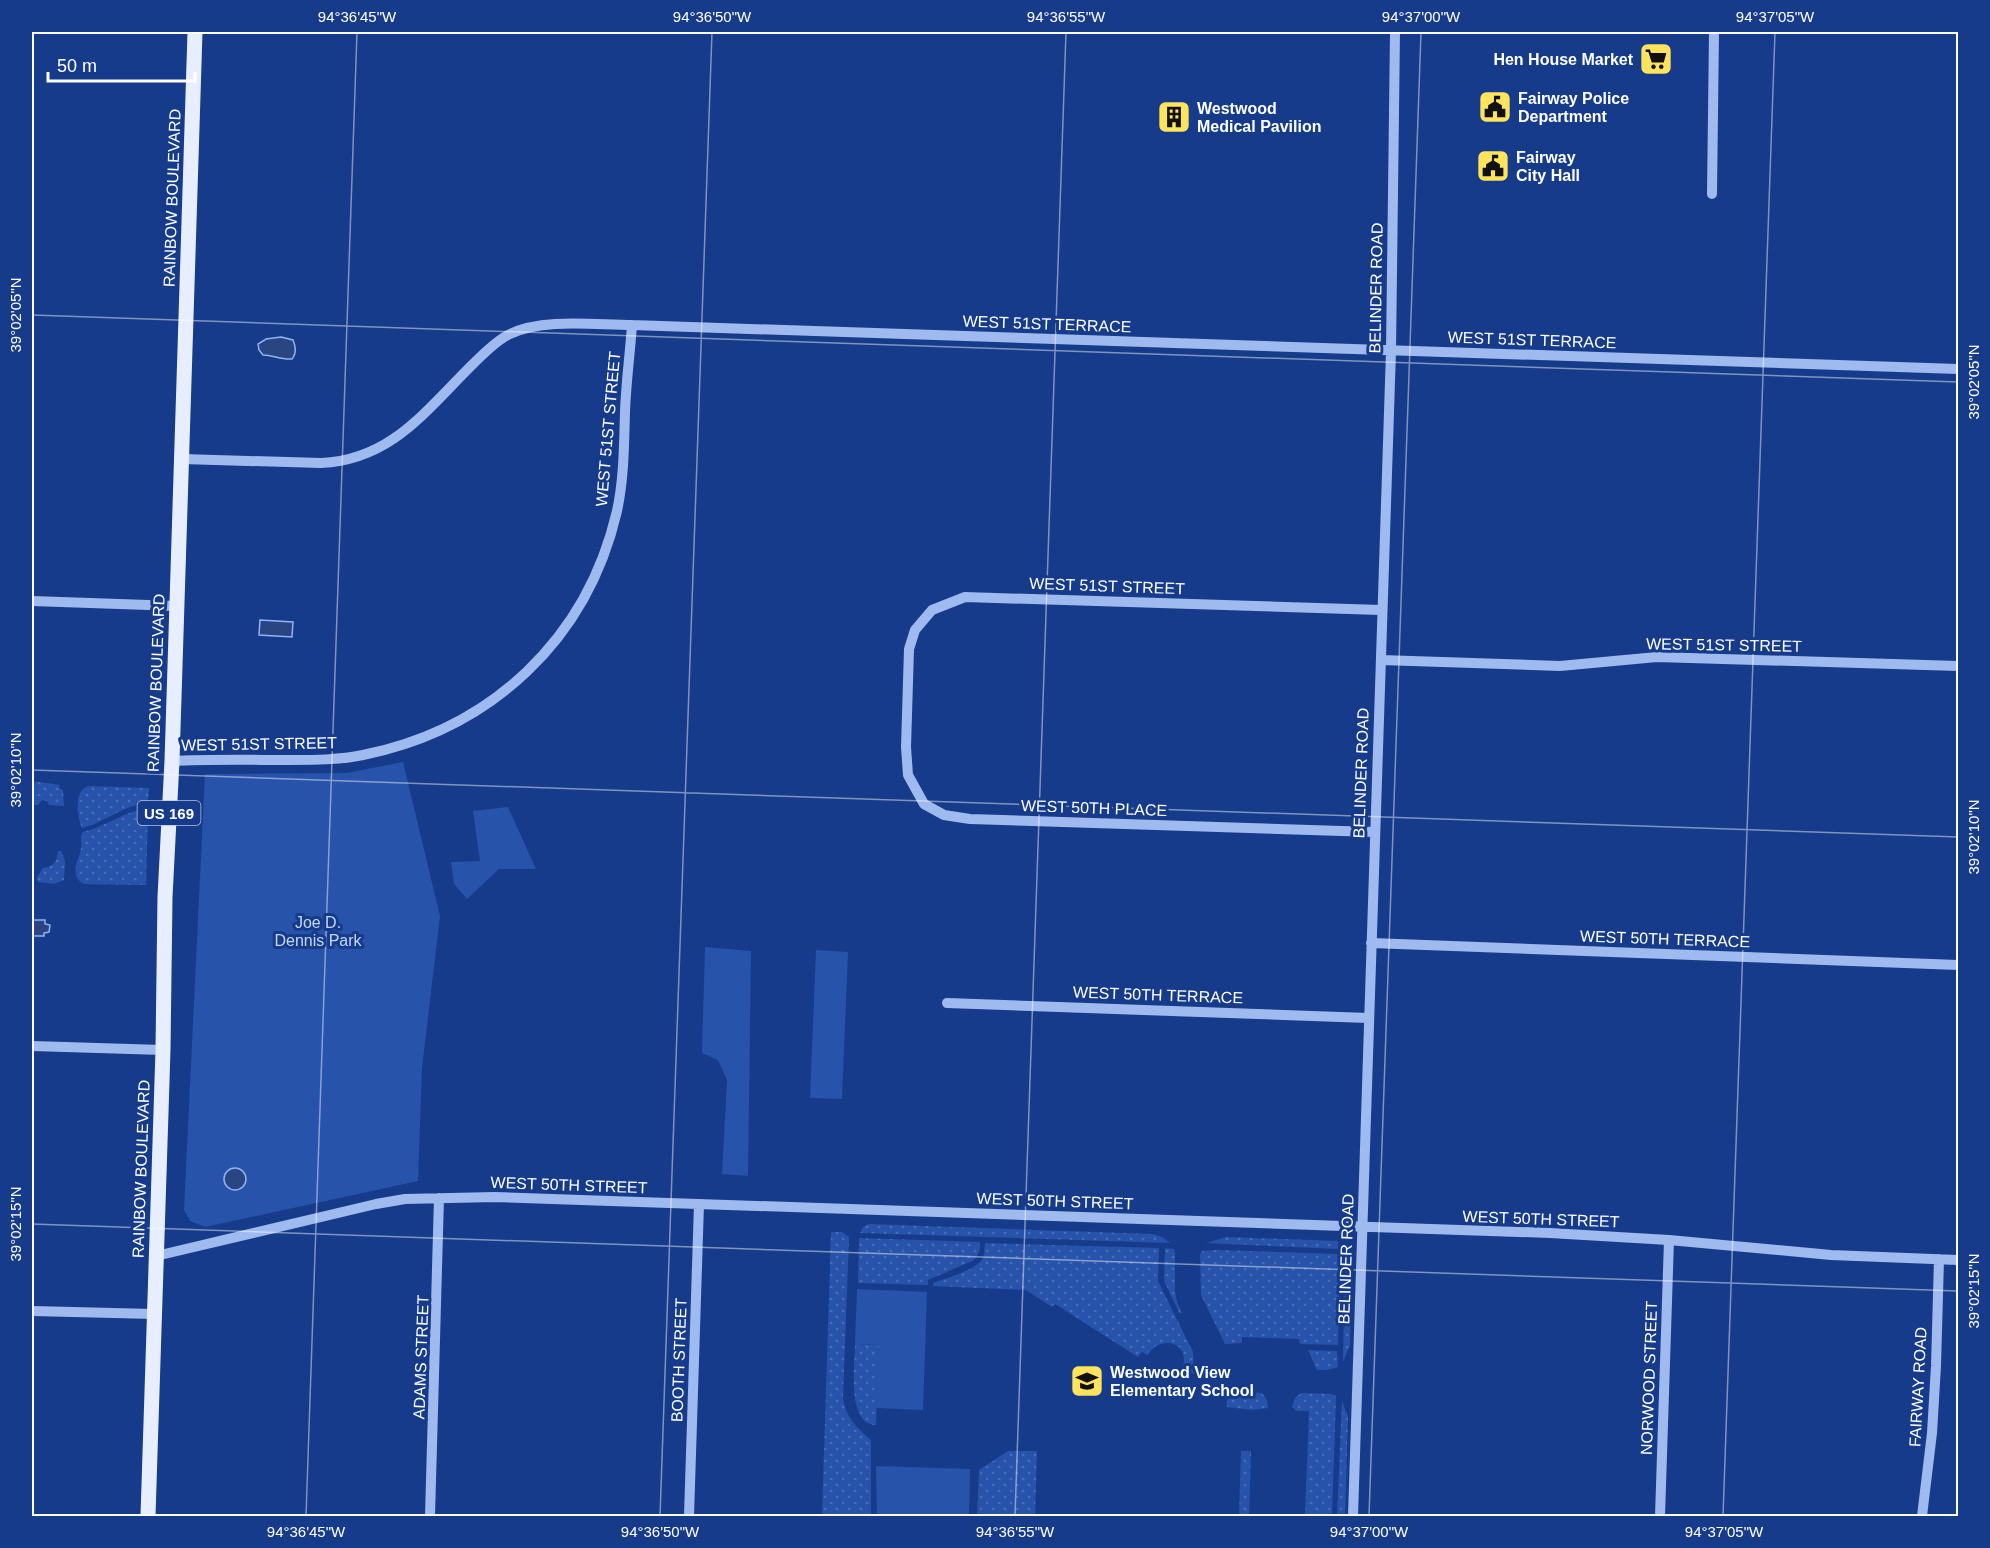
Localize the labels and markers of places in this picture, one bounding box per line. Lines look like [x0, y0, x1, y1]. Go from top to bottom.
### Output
supermarket icon: Hen House Market [1638, 41, 1674, 77]
place label: Hen House Market [1493, 51, 1634, 68]
public building icon: Fairway Police Department [1477, 89, 1513, 125]
place label: Fairway Police Department [1518, 90, 1629, 125]
building icon: Westwood Medical Pavilion [1156, 99, 1192, 135]
place label: Westwood Medical Pavilion [1197, 100, 1321, 135]
public building icon: Fairway City Hall [1475, 148, 1511, 184]
place label: Fairway City Hall [1516, 149, 1580, 184]
school or university icon: Westwood View Elementary School [1069, 1363, 1105, 1399]
place label: Westwood View Elementary School [1110, 1364, 1254, 1399]

